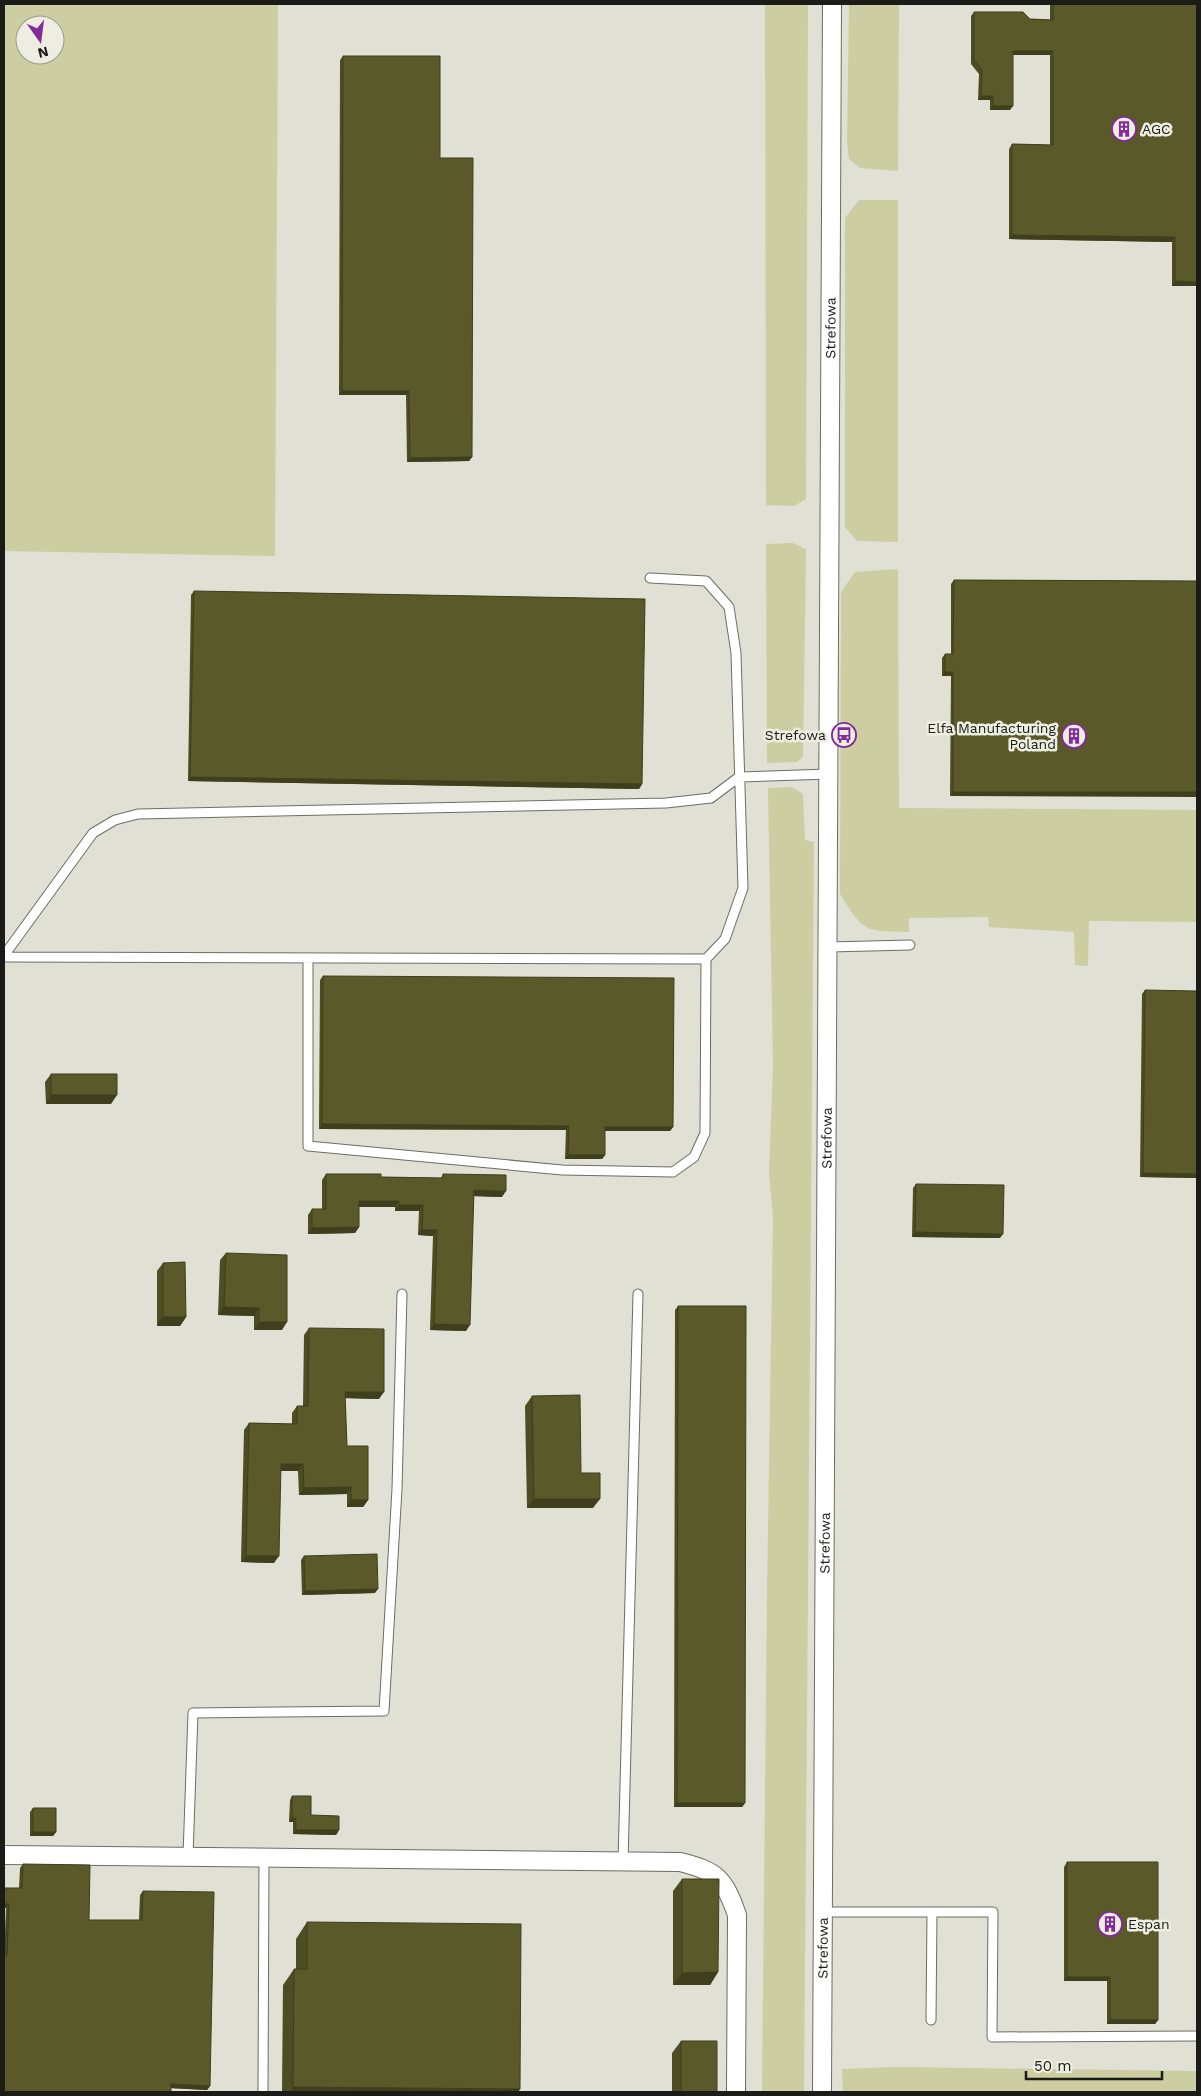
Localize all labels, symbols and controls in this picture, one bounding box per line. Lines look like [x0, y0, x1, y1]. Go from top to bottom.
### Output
north arrow [15, 15, 65, 65]
text: N [36, 44, 50, 62]
building icon: AGC [1111, 116, 1137, 142]
place label: AGC [1142, 121, 1171, 137]
street label: Strefowa [822, 297, 839, 359]
place label: Elfa Manufacturing Poland [927, 720, 1057, 752]
bus stop icon: Strefowa [831, 722, 857, 748]
building icon: Elfa Manufacturing Poland [1061, 723, 1087, 749]
place label: Strefowa [765, 727, 826, 743]
street label: Strefowa [818, 1107, 835, 1169]
street label: Strefowa [816, 1512, 833, 1574]
building icon: Espan [1097, 1911, 1123, 1937]
place label: Espan [1128, 1916, 1170, 1932]
street label: Strefowa [815, 1917, 831, 1979]
scale bar [1026, 2048, 1162, 2080]
text: 50 m [1034, 2057, 1071, 2075]

